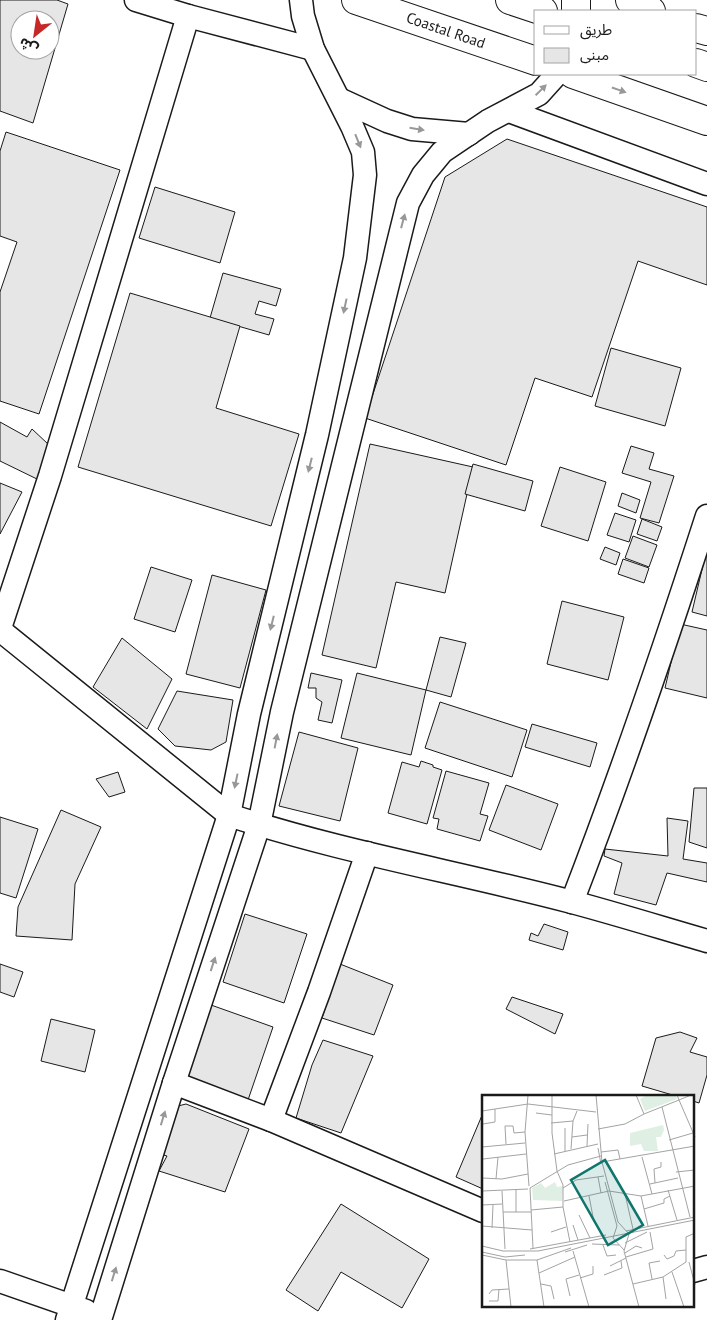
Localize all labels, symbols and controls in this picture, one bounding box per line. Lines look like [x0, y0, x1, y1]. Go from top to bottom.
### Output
street label: Coastal Road [404, 8, 488, 52]
north arrow [10, 10, 60, 60]
legend [534, 10, 697, 75]
text: طريق [580, 20, 612, 40]
text: ش [16, 34, 41, 59]
text: مبنى [580, 45, 609, 64]
one-way arrow [535, 84, 547, 96]
one-way arrow [612, 86, 627, 94]
one-way arrow [409, 126, 425, 134]
one-way arrow [355, 134, 363, 149]
one-way arrow [399, 213, 407, 228]
one-way arrow [341, 298, 349, 313]
one-way arrow [306, 457, 314, 472]
one-way arrow [268, 615, 276, 630]
one-way arrow [273, 732, 281, 748]
one-way arrow [231, 773, 239, 789]
one-way arrow [210, 956, 218, 971]
inset map [482, 1095, 694, 1308]
one-way arrow [160, 1111, 167, 1126]
one-way arrow [111, 1266, 119, 1281]

